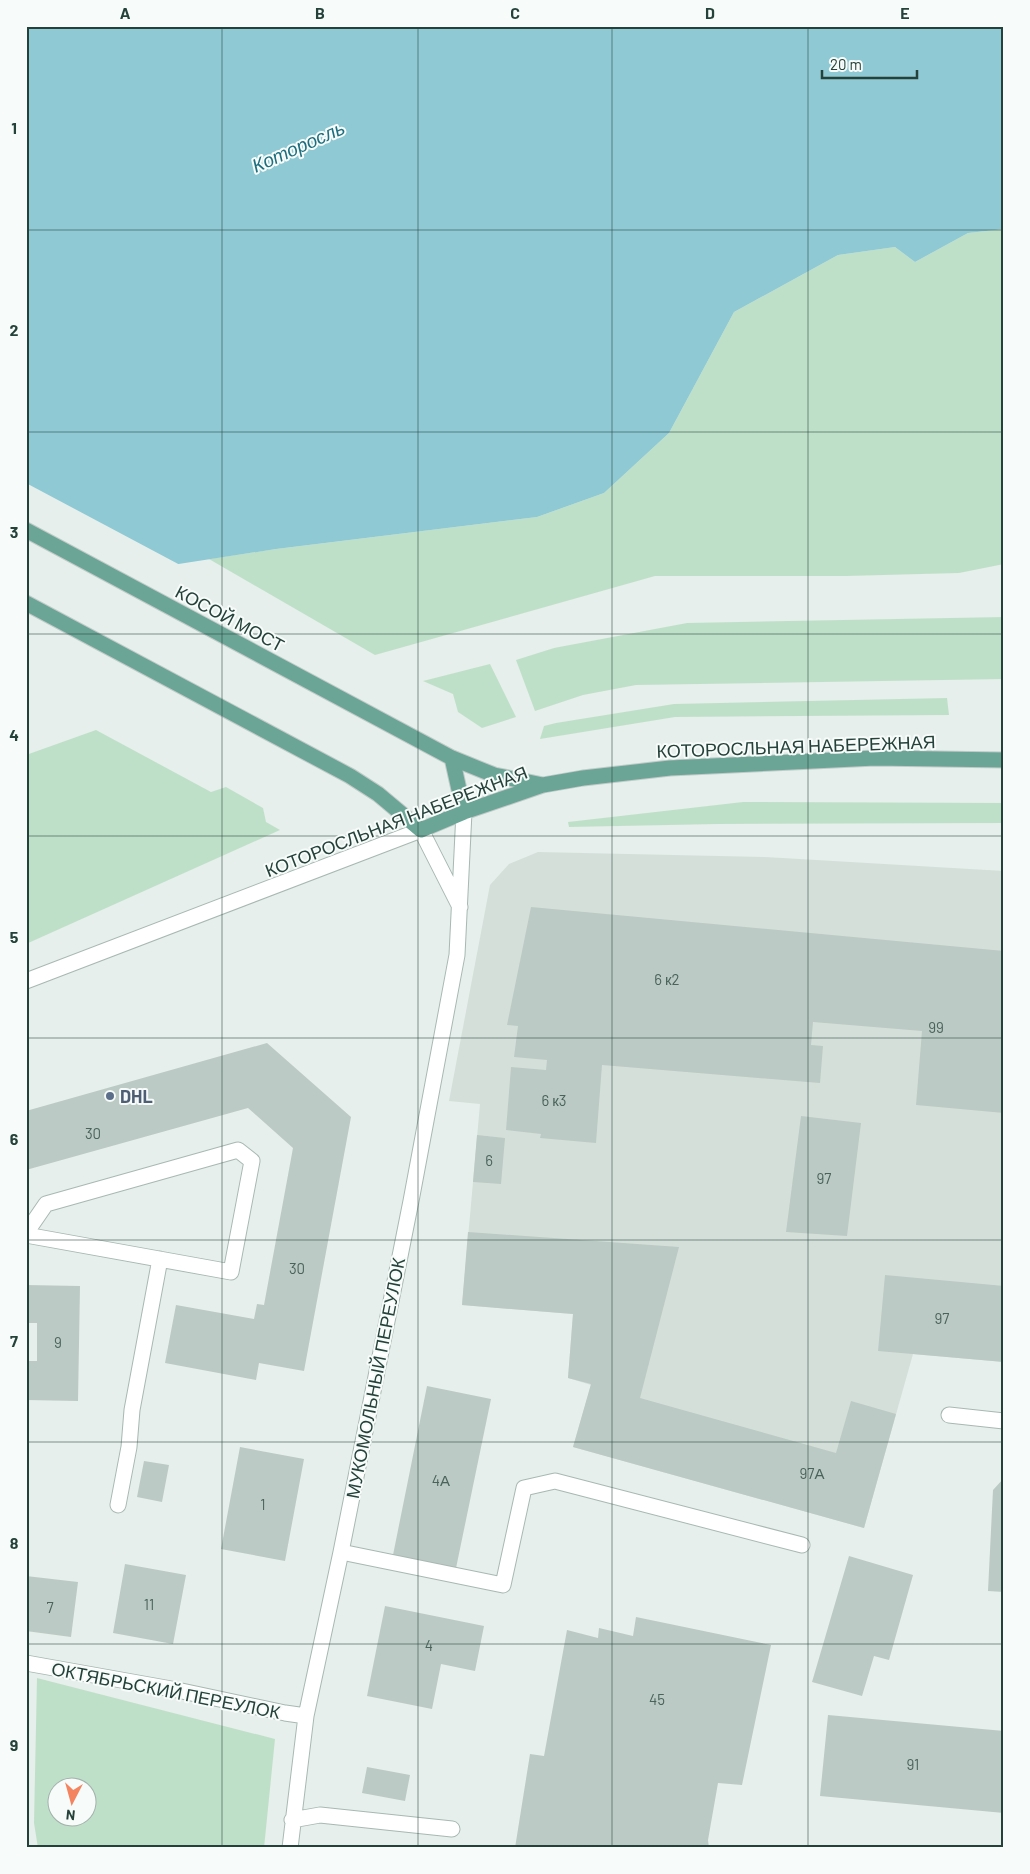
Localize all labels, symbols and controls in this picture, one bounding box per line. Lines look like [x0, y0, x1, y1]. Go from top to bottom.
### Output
text: A [120, 3, 131, 22]
text: B [315, 3, 325, 22]
text: C [510, 3, 520, 22]
text: D [705, 3, 715, 22]
text: E [900, 3, 910, 22]
scale bar [822, 48, 918, 80]
text: 20 m [830, 55, 862, 73]
water label: Которосль [248, 115, 348, 177]
text: 1 [11, 118, 17, 137]
text: 2 [10, 320, 19, 339]
text: 3 [10, 522, 18, 541]
street label: КОСОЙ МОСТ [172, 580, 288, 656]
text: 4 [9, 725, 19, 744]
street label: КОТОРОСЛЬНАЯ НАБЕРЕЖНАЯ [656, 730, 936, 762]
street label: КОТОРОСЛЬНАЯ НАБЕРЕЖНАЯ [262, 761, 530, 881]
text: 5 [10, 927, 19, 946]
house number: 6 к2 [654, 970, 680, 988]
house number: 99 [928, 1018, 944, 1036]
place label: DHL [120, 1085, 153, 1107]
marker: DHL [104, 1090, 116, 1102]
house number: 6 к3 [541, 1091, 567, 1109]
house number: 30 [85, 1124, 101, 1142]
text: 6 [10, 1129, 19, 1148]
house number: 6 [485, 1151, 493, 1169]
house number: 97 [817, 1169, 831, 1187]
street label: МУКОМОЛЬНЫЙ ПЕРЕУЛОК [341, 1255, 409, 1500]
house number: 30 [289, 1259, 305, 1277]
house number: 97 [935, 1309, 949, 1327]
text: 7 [10, 1331, 18, 1350]
house number: 9 [54, 1333, 62, 1351]
house number: 97А [800, 1464, 824, 1482]
house number: 4А [432, 1471, 450, 1489]
house number: 1 [260, 1495, 266, 1513]
text: 8 [10, 1533, 19, 1552]
house number: 11 [144, 1595, 154, 1613]
house number: 7 [46, 1598, 54, 1616]
house number: 4 [425, 1636, 433, 1654]
street label: ОКТЯБРЬСКИЙ ПЕРЕУЛОК [50, 1657, 283, 1723]
house number: 45 [649, 1690, 665, 1708]
text: 9 [10, 1735, 18, 1754]
house number: 91 [907, 1755, 919, 1773]
north arrow [48, 1776, 98, 1826]
text: N [65, 1806, 76, 1824]

